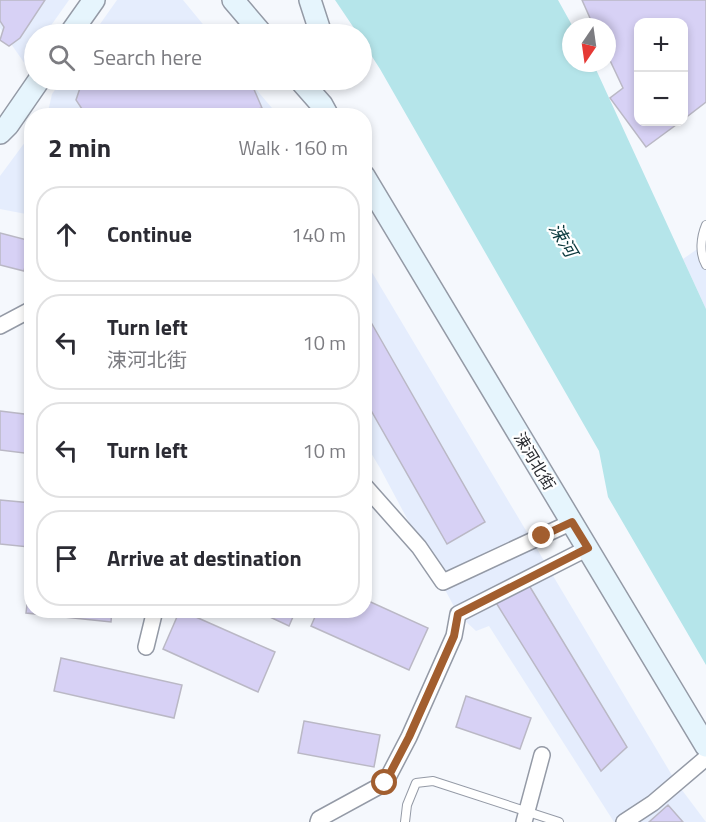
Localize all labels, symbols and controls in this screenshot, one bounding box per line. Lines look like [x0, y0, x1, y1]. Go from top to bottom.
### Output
north arrow [562, 18, 616, 72]
map controls [634, 18, 688, 126]
button: + [634, 18, 688, 72]
search box [24, 24, 372, 90]
text: Search here [93, 40, 202, 74]
icon: search [45, 41, 78, 74]
button: − [634, 72, 688, 126]
text: 2 min [48, 128, 111, 167]
text: Walk · 160 m [239, 132, 348, 163]
text: Continue [107, 217, 192, 251]
water label: 涑河 [543, 217, 586, 265]
icon: ahead [50, 218, 83, 251]
text: 140 m [291, 219, 346, 250]
text: Turn left [107, 310, 188, 344]
icon: left [50, 326, 83, 359]
text: 10 m [302, 327, 346, 358]
text: 涑河北街 [107, 344, 187, 375]
street label: 涑河北街 [508, 427, 562, 495]
text: Turn left [107, 433, 188, 467]
icon: left [50, 434, 83, 467]
text: 10 m [302, 435, 346, 466]
route end [528, 522, 554, 548]
text: Arrive at destination [107, 541, 302, 575]
icon: arrive [50, 542, 83, 575]
route start [371, 769, 397, 795]

